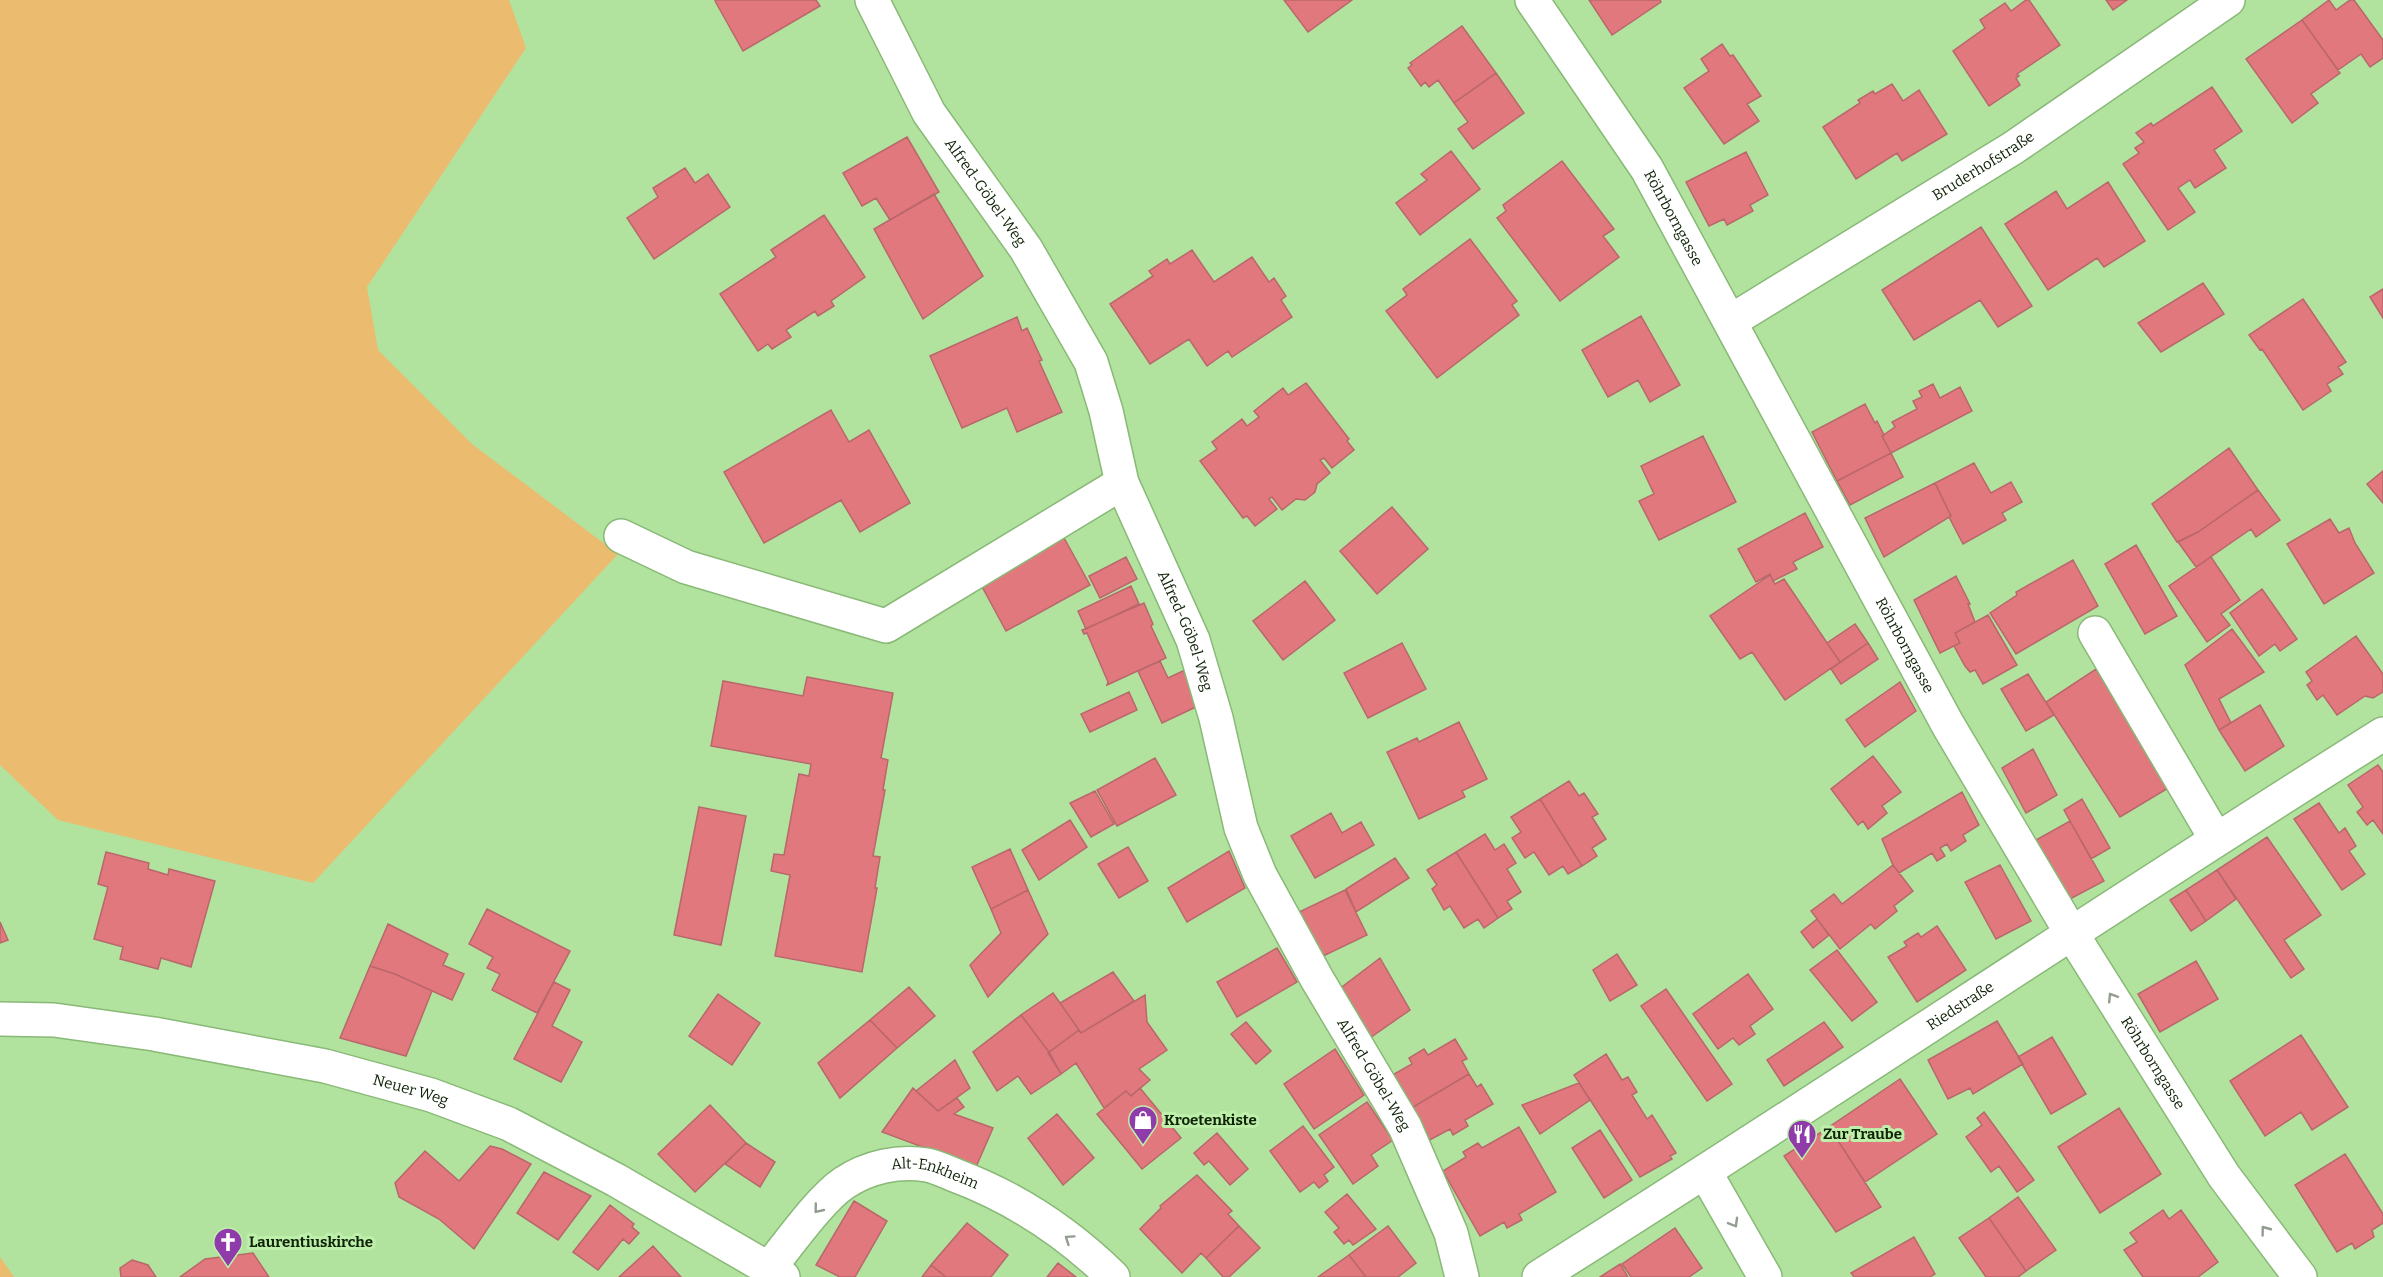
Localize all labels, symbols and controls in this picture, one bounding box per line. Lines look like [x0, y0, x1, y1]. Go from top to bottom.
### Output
street label: Bruderhofstraße [1929, 127, 2038, 204]
street label: Alfred-Göbel-Weg [941, 135, 1030, 250]
street label: Röhrborngasse [1640, 167, 1707, 269]
street label: Alfred-Göbel-Weg [1154, 568, 1217, 693]
street label: Röhrborngasse [1872, 594, 1938, 696]
street label: Riedstraße [1923, 977, 1997, 1034]
one-way arrow [2107, 993, 2119, 1003]
street label: Röhrborngasse [2117, 1013, 2189, 1113]
street label: Alfred-Göbel-Weg [1333, 1015, 1414, 1134]
street label: Neuer Weg [371, 1071, 451, 1110]
shop icon: Kroetenkiste [1127, 1104, 1159, 1146]
place label: Kroetenkiste [1164, 1111, 1257, 1129]
restaurant icon: Zur Traube [1786, 1118, 1818, 1160]
place label: Zur Traube [1823, 1125, 1902, 1143]
street label: Alt-Enkheim [890, 1154, 982, 1193]
one-way arrow [814, 1203, 825, 1214]
one-way arrow [1727, 1217, 1738, 1227]
church icon: Laurentiuskirche [212, 1226, 244, 1268]
one-way arrow [2261, 1226, 2272, 1237]
place label: Laurentiuskirche [249, 1233, 373, 1251]
one-way arrow [1064, 1235, 1075, 1246]

